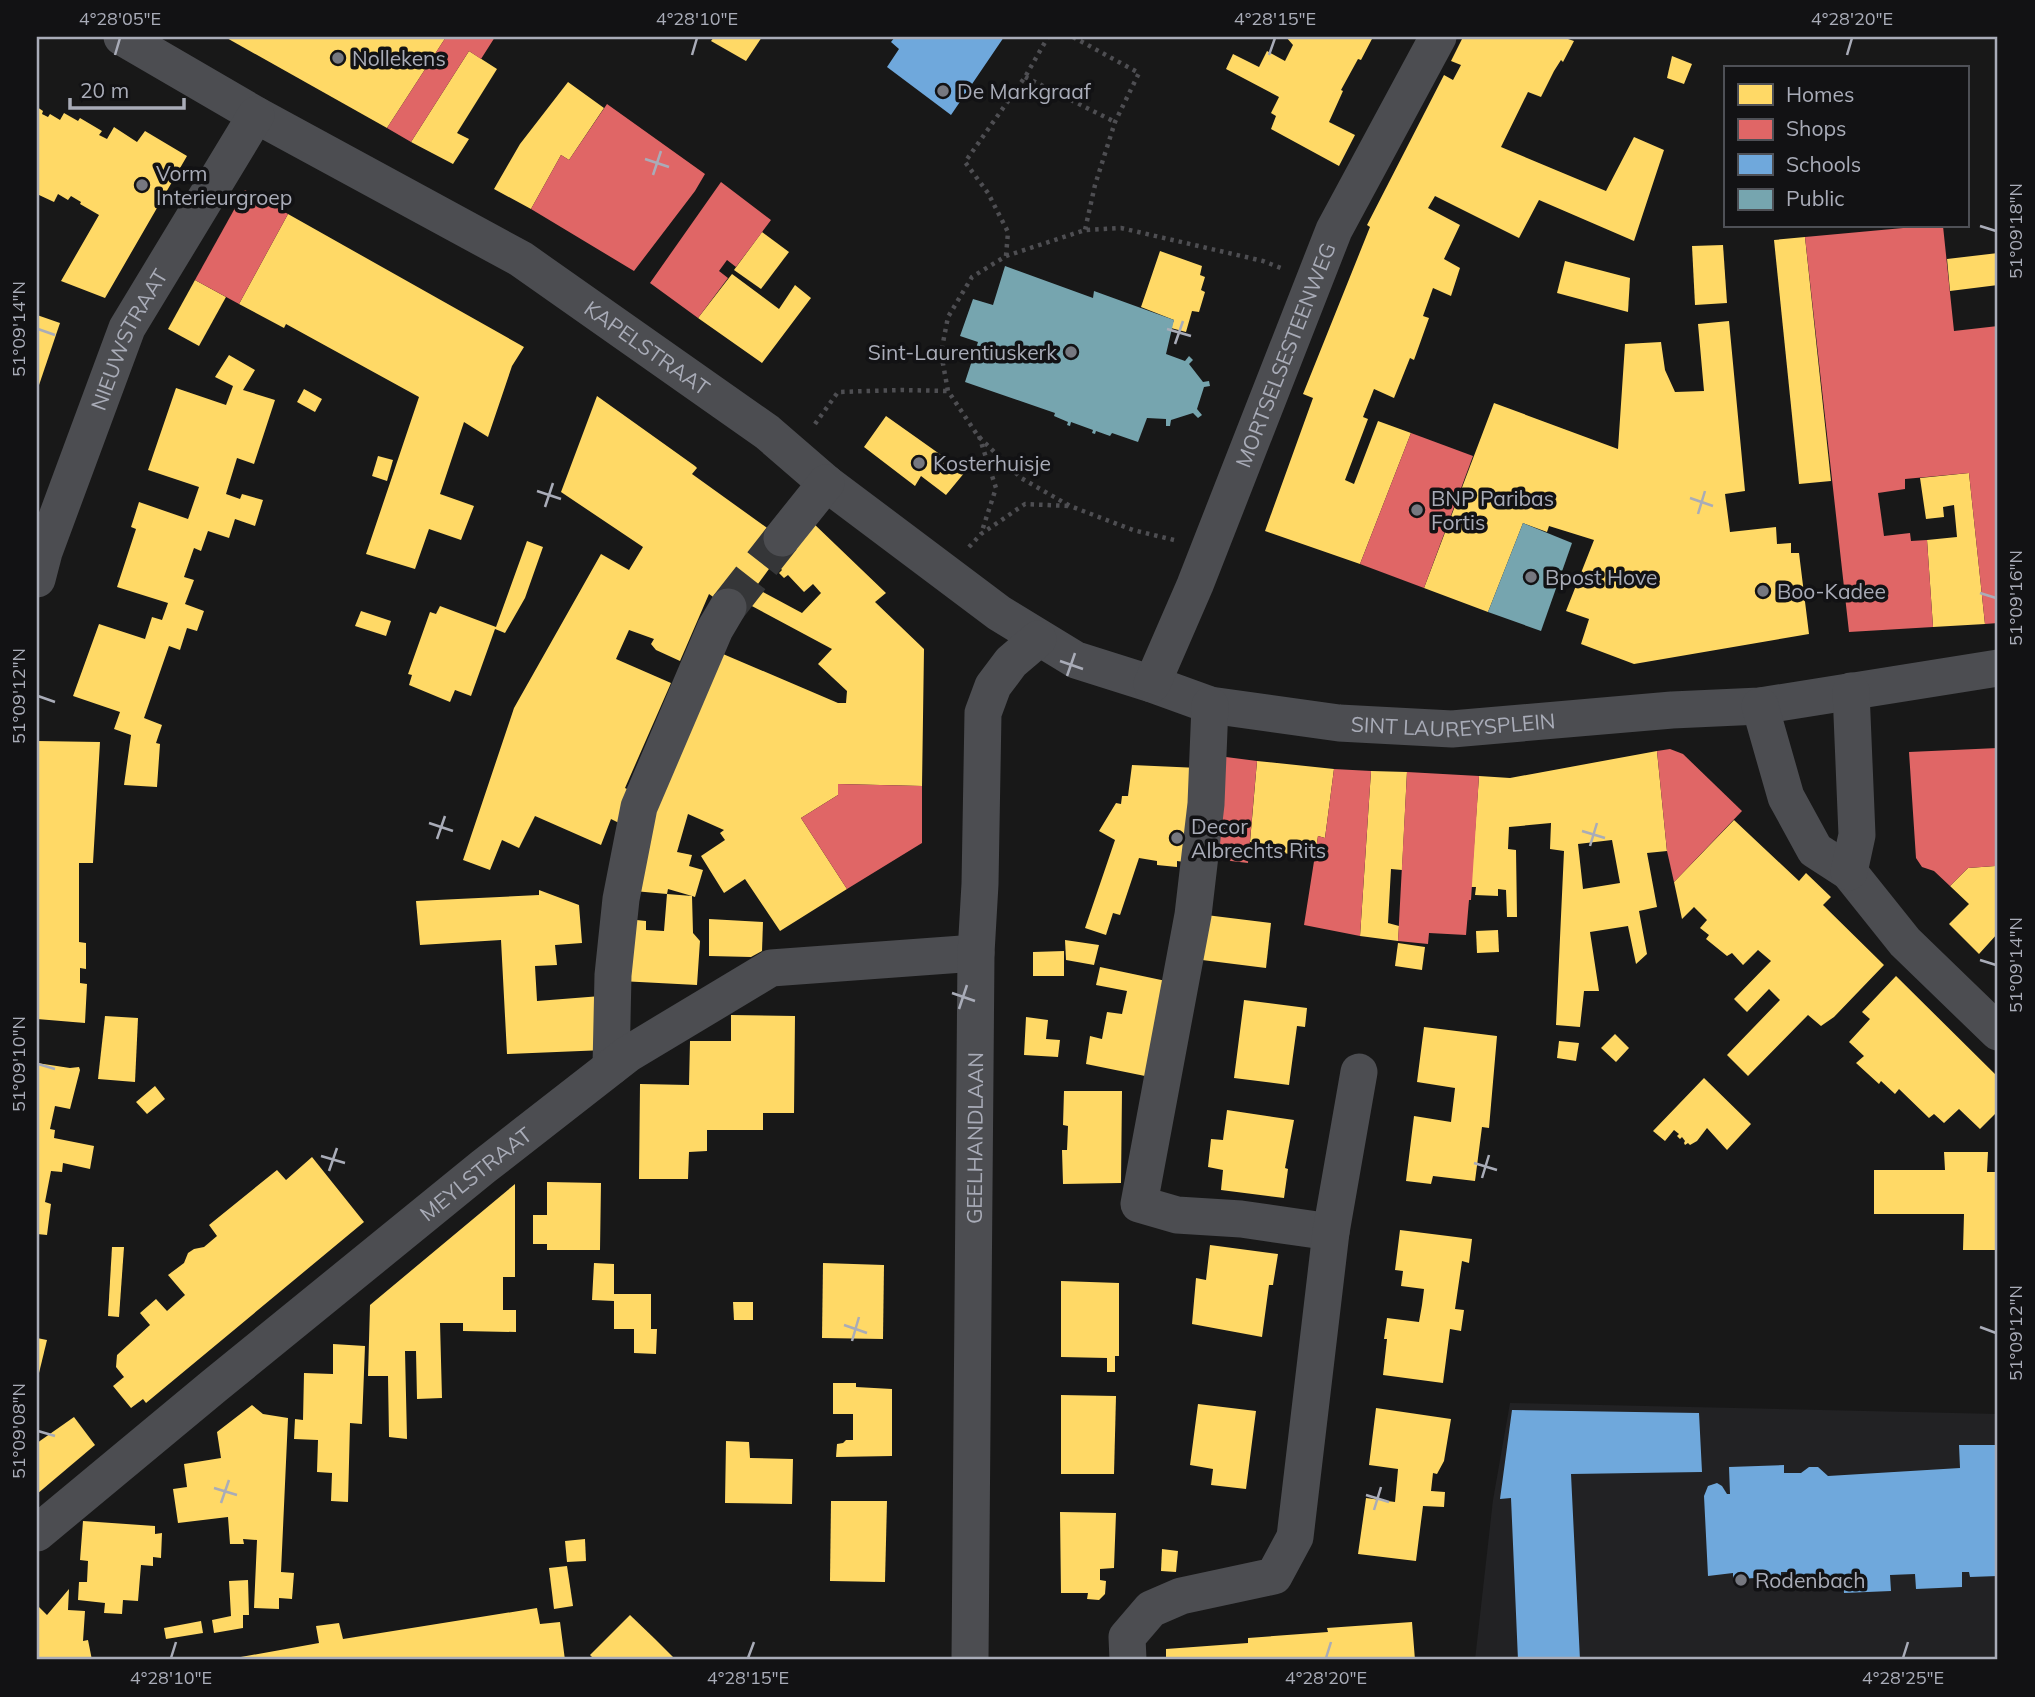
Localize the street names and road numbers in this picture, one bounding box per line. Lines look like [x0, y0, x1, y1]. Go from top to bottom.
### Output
street label: MORTSELSESTEENWEG [1229, 239, 1341, 471]
street label: NIEUWSTRAAT [85, 264, 173, 414]
street label: KAPELSTRAAT [580, 295, 715, 401]
street label: SINT LAUREYSPLEIN [1350, 707, 1556, 743]
street label: GEELHANDLAAN [961, 1052, 988, 1224]
street label: MEYLSTRAAT [414, 1121, 537, 1226]

